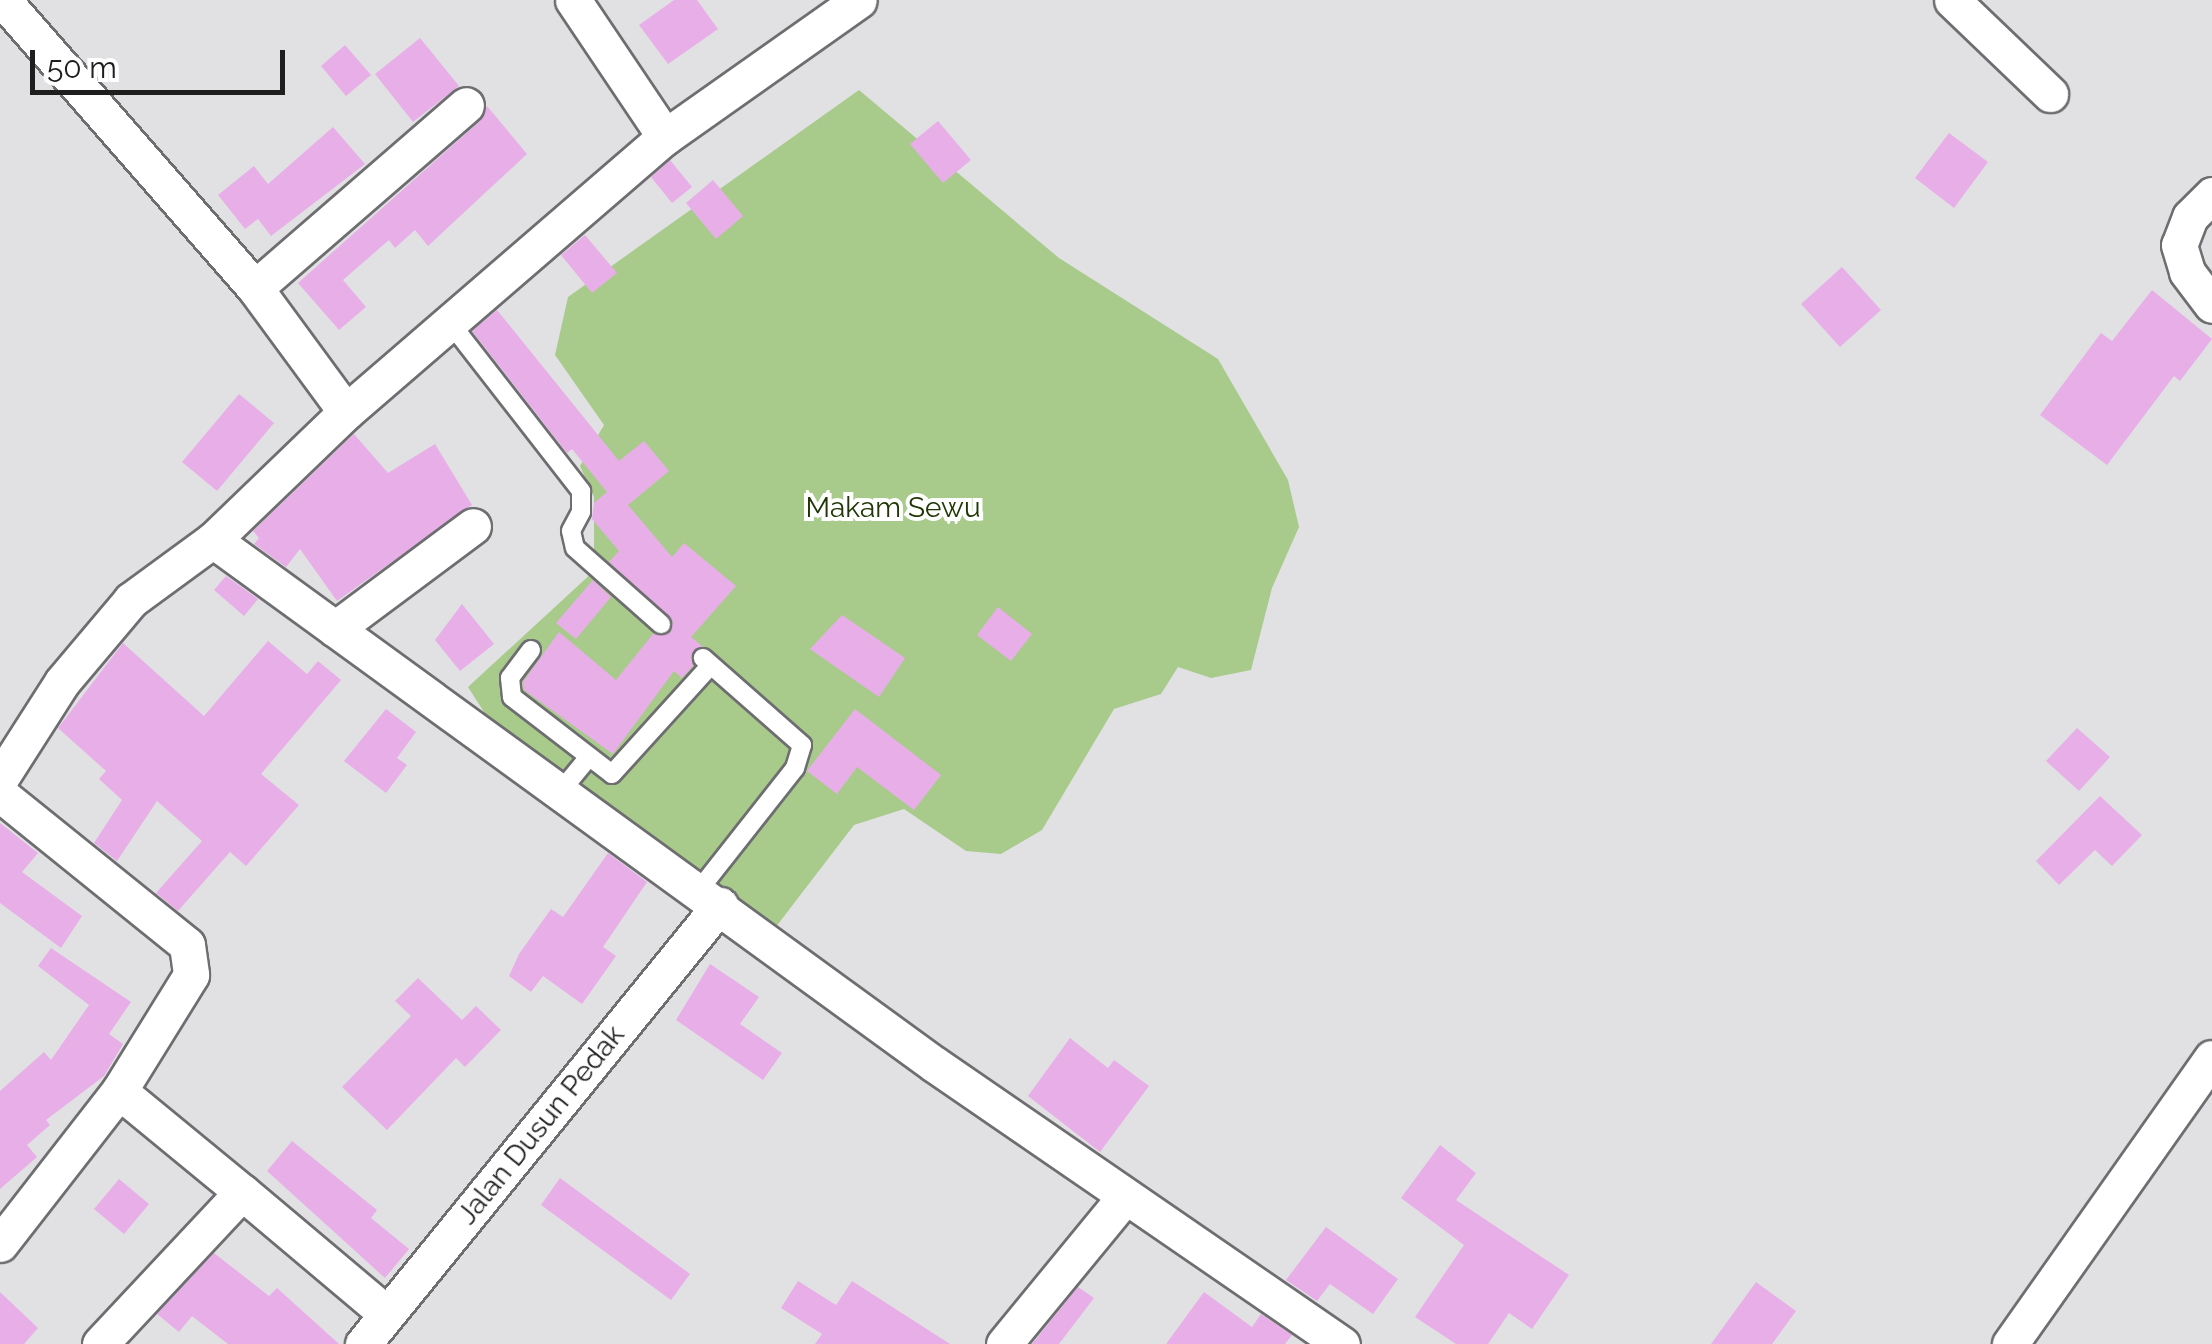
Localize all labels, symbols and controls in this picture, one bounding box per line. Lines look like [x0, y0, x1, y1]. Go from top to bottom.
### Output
scale bar [35, 30, 290, 92]
text: 50 m [47, 50, 117, 85]
park label: Makam Sewu [805, 491, 981, 525]
street label: Jalan Dusun Pedak [450, 1019, 632, 1231]

